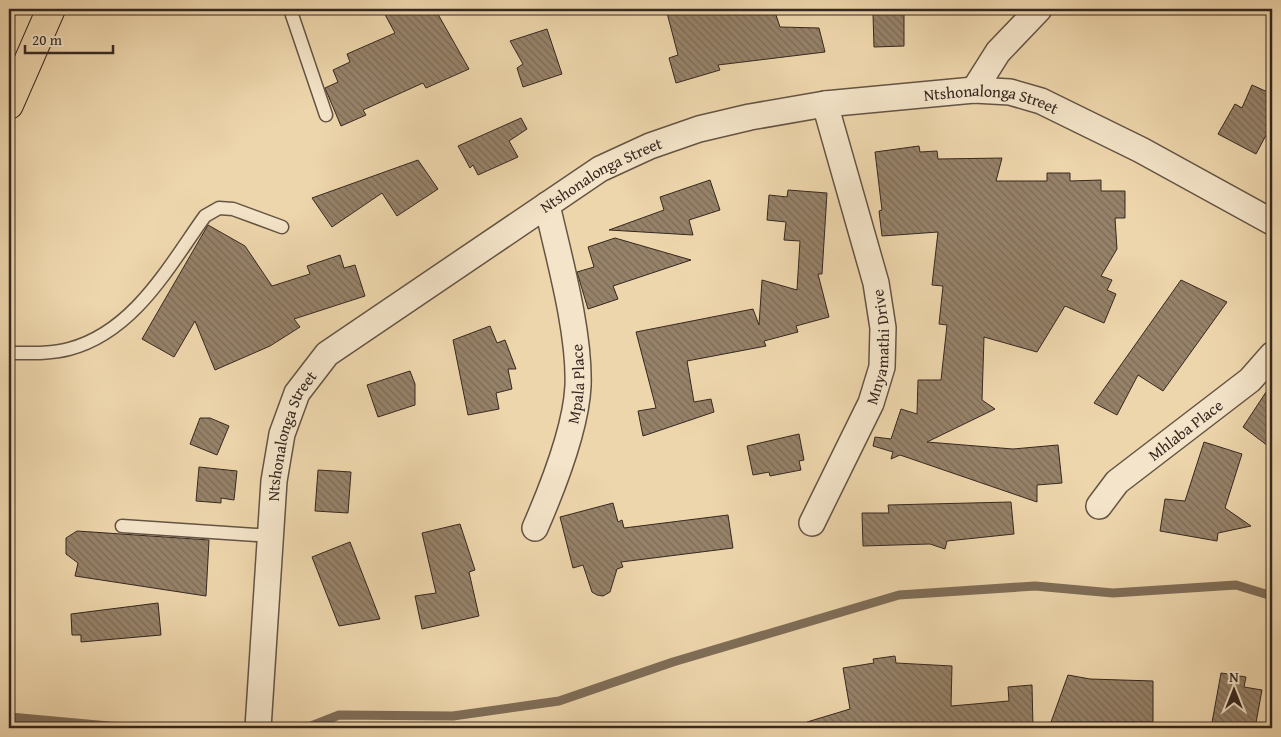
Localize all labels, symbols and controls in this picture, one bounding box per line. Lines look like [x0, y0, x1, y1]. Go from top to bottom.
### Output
scale bar [25, 22, 112, 54]
text: 20 m [32, 29, 63, 50]
street label: Ntshonalonga Street [922, 78, 1063, 120]
street label: Ntshonalonga Street [535, 131, 665, 219]
street label: Mnyamathi Drive [859, 288, 895, 408]
street label: Mpala Place [560, 343, 590, 426]
street label: Ntshonalonga Street [261, 365, 322, 502]
street label: Mhlaba Place [1143, 393, 1228, 466]
north arrow [1208, 664, 1258, 714]
text: N [1229, 667, 1239, 687]

